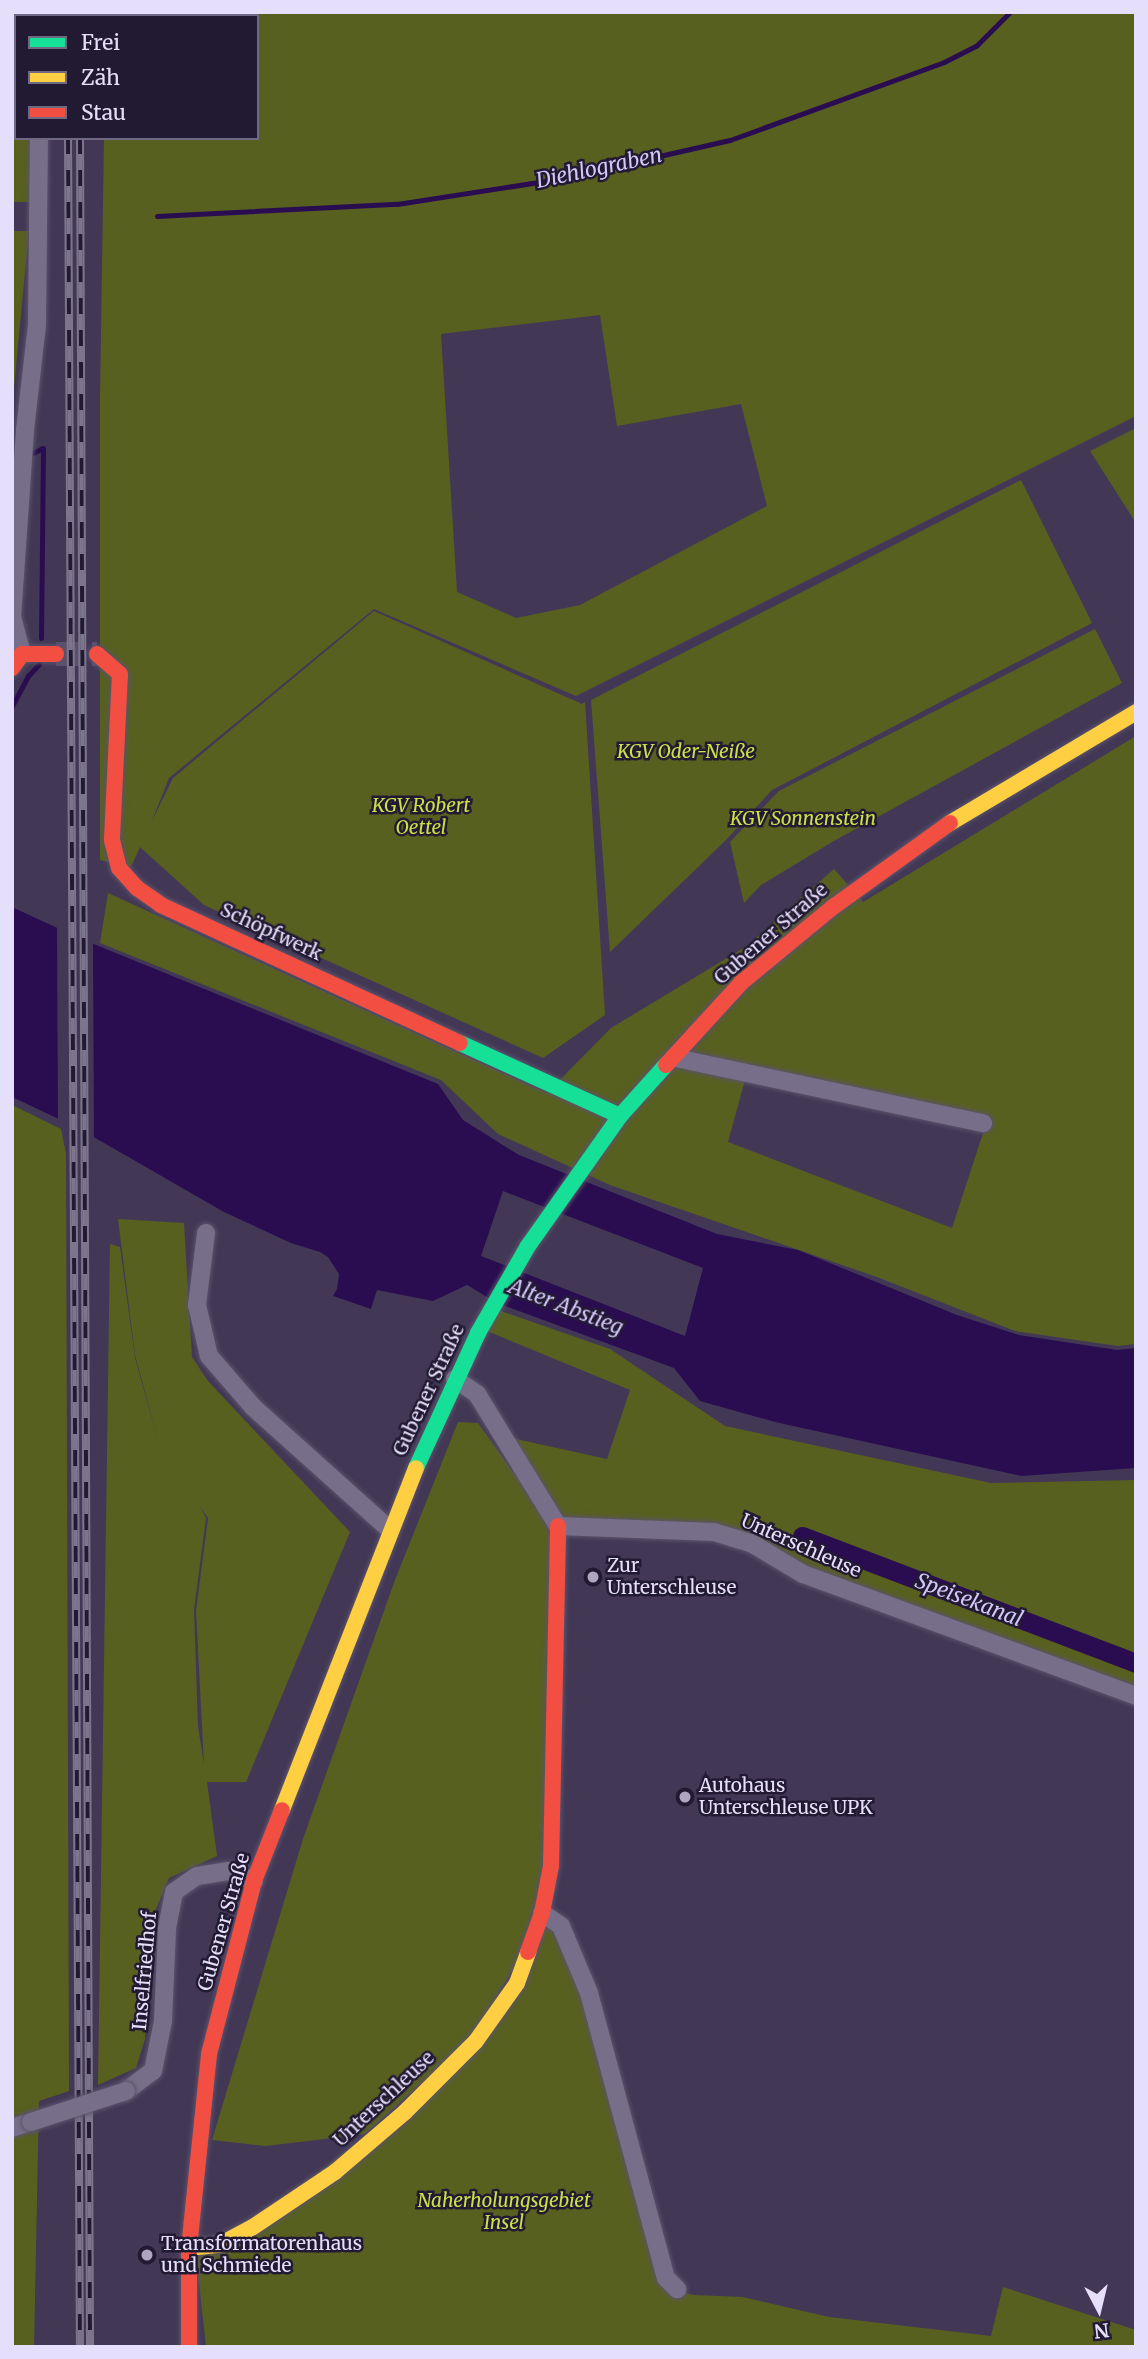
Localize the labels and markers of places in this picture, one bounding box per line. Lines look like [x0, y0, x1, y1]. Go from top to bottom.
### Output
place label: Zur Unterschleuse [607, 1555, 736, 1599]
marker: Zur Unterschleuse [585, 1569, 601, 1585]
place label: Autohaus Unterschleuse UPK [699, 1775, 873, 1819]
marker: Autohaus Unterschleuse UPK [677, 1789, 693, 1805]
place label: Transformatorenhaus und Schmiede [161, 2233, 362, 2277]
marker: Transformatorenhaus und Schmiede [139, 2247, 155, 2263]

